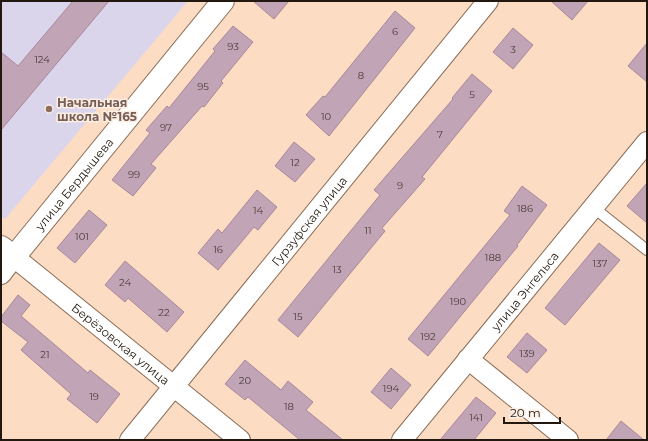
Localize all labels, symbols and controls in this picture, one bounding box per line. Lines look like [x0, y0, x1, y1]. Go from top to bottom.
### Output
house number: 6 [392, 25, 398, 38]
house number: 93 [227, 40, 239, 53]
house number: 3 [510, 43, 516, 56]
house number: 124 [34, 53, 50, 66]
house number: 8 [358, 69, 364, 82]
house number: 95 [197, 80, 209, 93]
house number: 5 [469, 88, 475, 101]
place label: Начальная школа №165 [57, 95, 137, 124]
marker: Начальная школа №165 [44, 104, 54, 114]
house number: 10 [321, 110, 331, 123]
house number: 97 [160, 121, 172, 134]
house number: 7 [437, 128, 443, 141]
street label: улица Бердышева [31, 134, 116, 234]
house number: 12 [290, 156, 300, 169]
house number: 99 [128, 168, 140, 181]
street label: Гурзуфская улица [268, 173, 350, 269]
house number: 9 [397, 179, 403, 192]
house number: 186 [517, 202, 533, 215]
house number: 14 [253, 204, 263, 217]
house number: 11 [364, 224, 372, 237]
house number: 101 [75, 230, 89, 243]
house number: 16 [213, 243, 223, 256]
street label: улица Энгельса [487, 248, 562, 334]
house number: 188 [485, 251, 501, 264]
house number: 137 [592, 257, 608, 270]
house number: 13 [332, 263, 342, 276]
house number: 24 [119, 276, 131, 289]
house number: 190 [450, 295, 467, 308]
street label: Берёзовская улица [69, 299, 173, 388]
house number: 22 [158, 306, 170, 319]
house number: 15 [293, 310, 303, 323]
house number: 192 [420, 330, 436, 343]
house number: 139 [519, 347, 535, 360]
house number: 21 [40, 348, 50, 361]
house number: 20 [239, 374, 252, 387]
house number: 194 [383, 382, 400, 395]
house number: 19 [89, 390, 99, 403]
scale bar [504, 399, 560, 425]
house number: 18 [284, 400, 294, 413]
text: 20 m [510, 405, 541, 420]
house number: 141 [469, 411, 483, 424]

